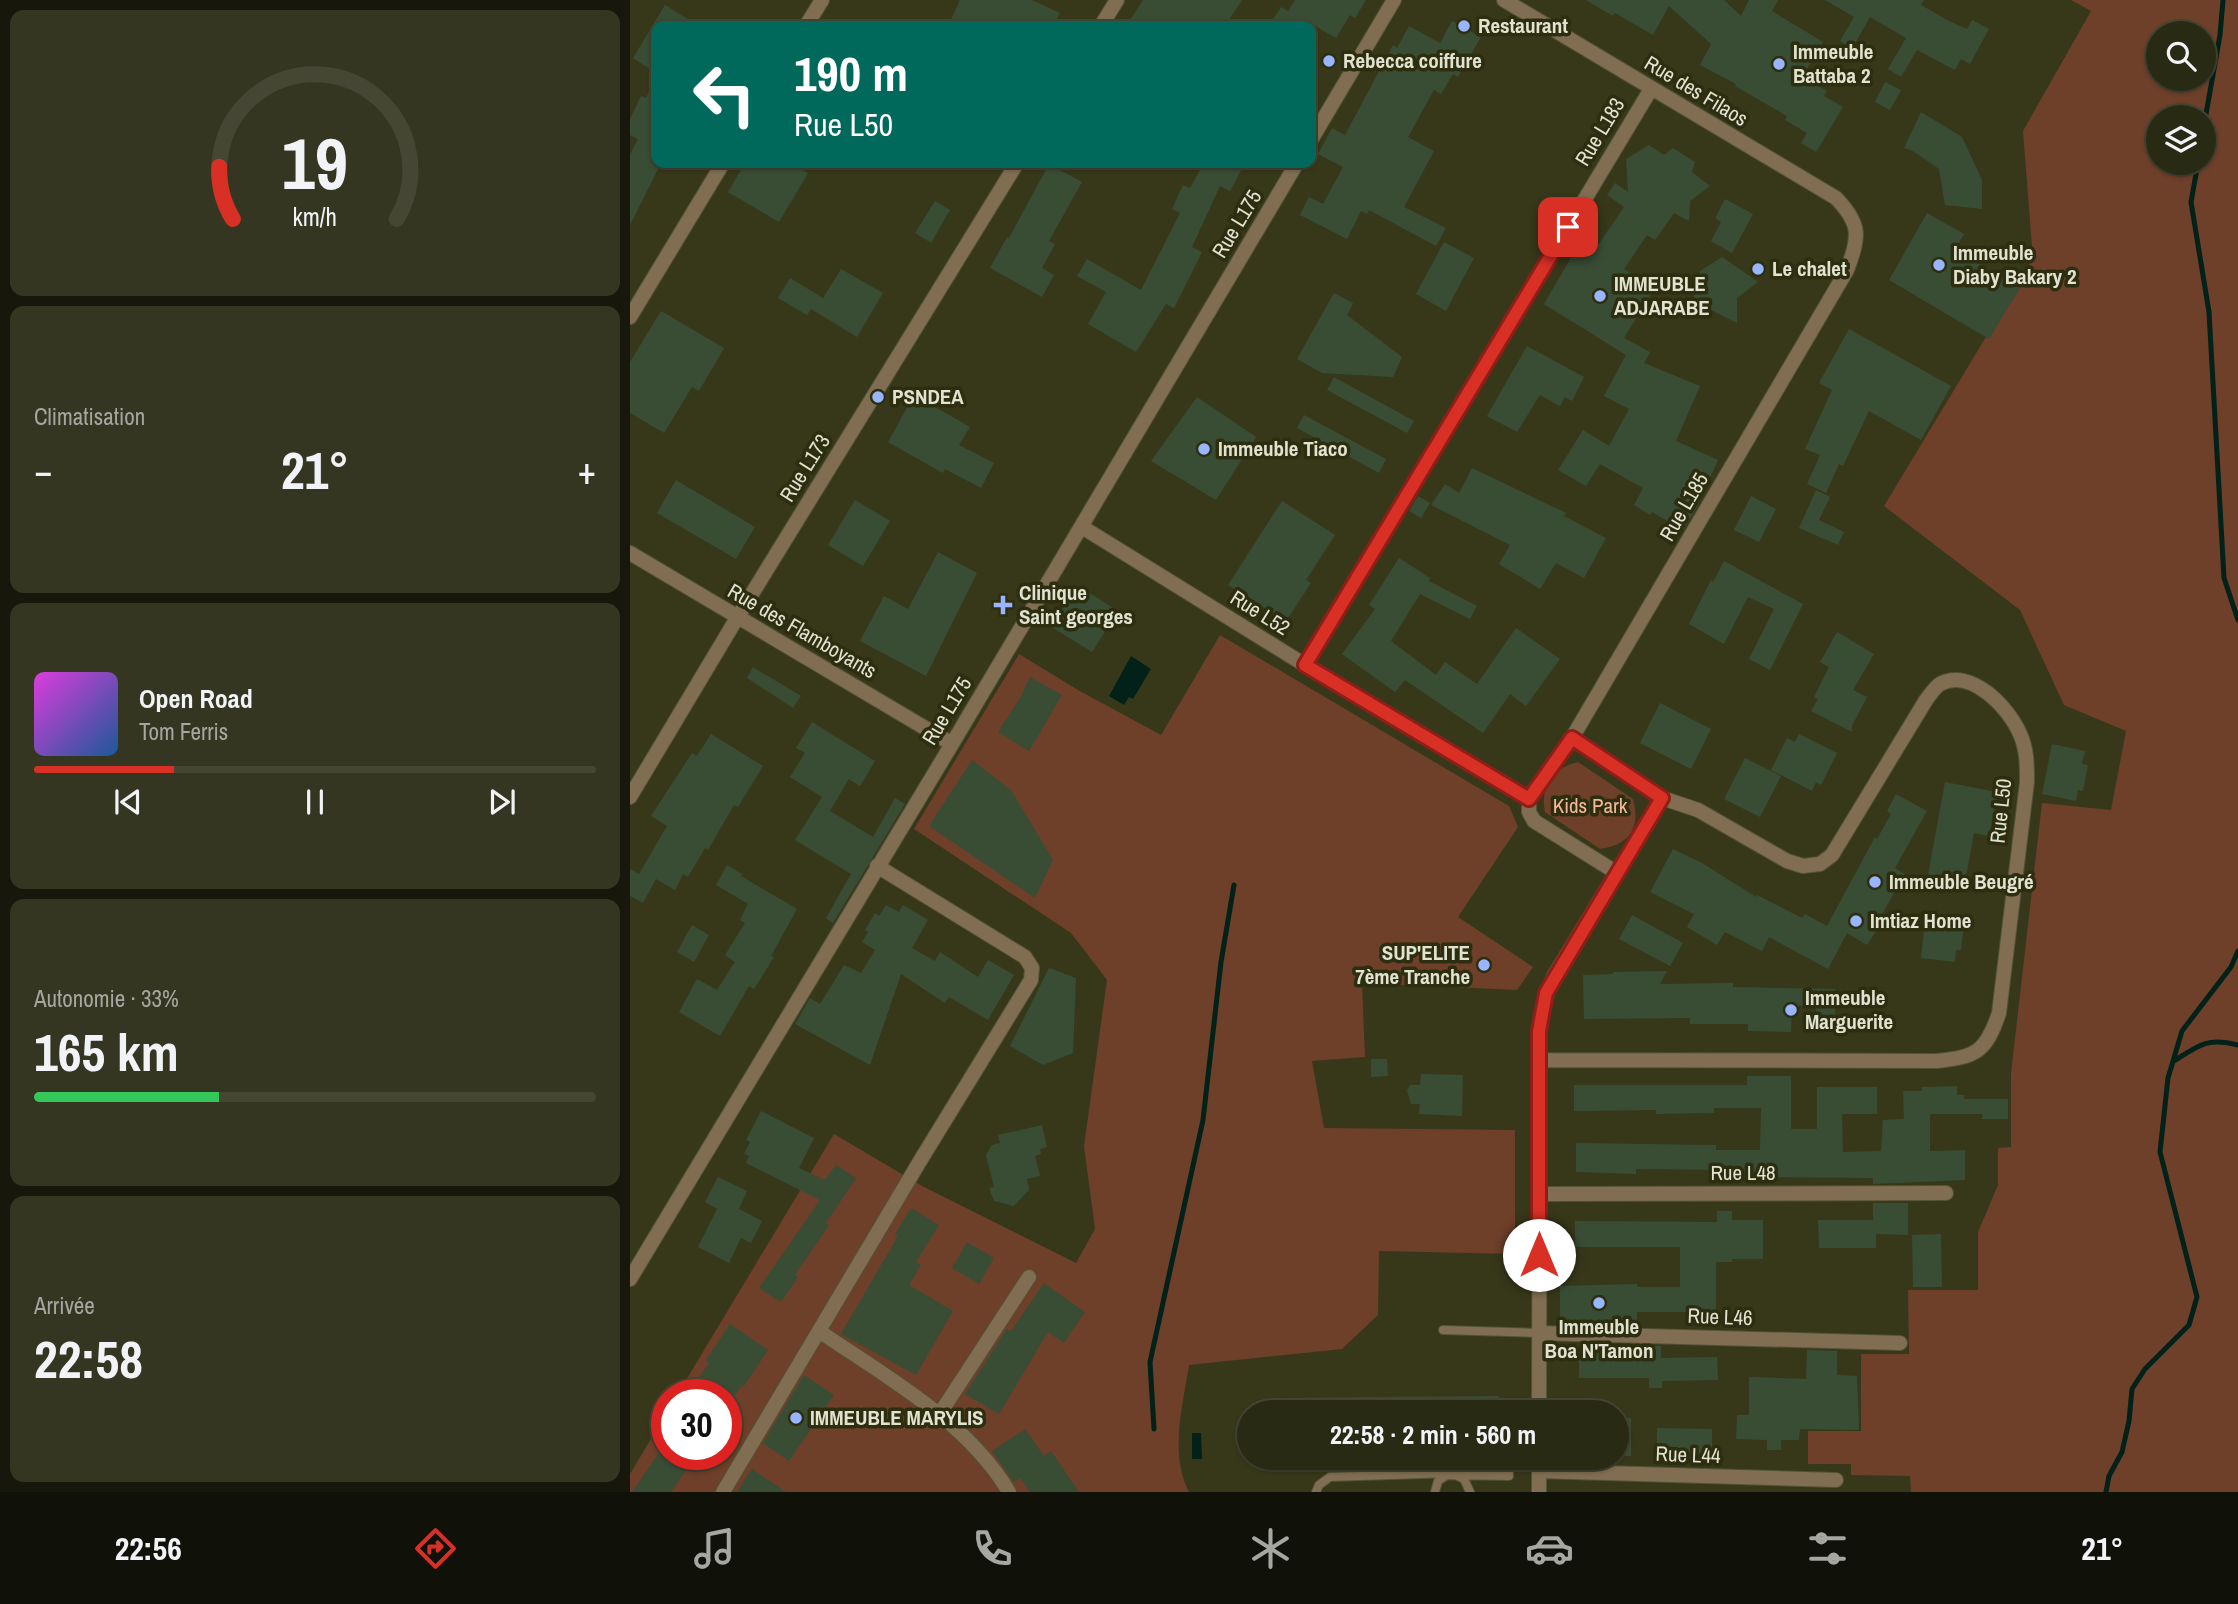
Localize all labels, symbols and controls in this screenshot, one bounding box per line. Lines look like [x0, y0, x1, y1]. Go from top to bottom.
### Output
place label: Restaurant [1478, 11, 1568, 40]
marker: Restaurant [1456, 18, 1472, 34]
map controls [2146, 21, 2216, 175]
button: search [2146, 21, 2216, 91]
place label: Immeuble Battaba 2 [1793, 37, 1873, 90]
text: 190 m [794, 40, 908, 106]
place label: Rebecca coiffure [1343, 46, 1482, 75]
street label: Rue des Filaos [1639, 48, 1753, 133]
icon: left [679, 49, 770, 140]
marker: Rebecca coiffure [1321, 53, 1337, 69]
marker: Immeuble Battaba 2 [1771, 56, 1787, 72]
street label: Rue L183 [1568, 92, 1631, 171]
text: Rue L50 [794, 103, 893, 146]
button: layers [2146, 105, 2216, 175]
text: 19 [282, 115, 348, 213]
street label: Rue L175 [1205, 184, 1268, 263]
pin [1538, 197, 1598, 257]
text: km/h [293, 200, 337, 234]
icon: arrive [1549, 208, 1587, 246]
place label: Immeuble Diaby Bakary 2 [1953, 238, 2076, 291]
place label: Le chalet [1772, 254, 1847, 283]
marker: Immeuble Diaby Bakary 2 [1931, 257, 1947, 273]
marker: Le chalet [1750, 261, 1766, 277]
place label: IMMEUBLE ADJARABE [1614, 269, 1710, 322]
marker: IMMEUBLE ADJARABE [1592, 288, 1608, 304]
place label: PSNDEA [892, 382, 964, 411]
marker: PSNDEA [870, 389, 886, 405]
text: Climatisation [34, 401, 145, 432]
street label: Rue L173 [772, 428, 837, 507]
place label: Immeuble Tiaco [1218, 434, 1348, 463]
text: 21° [281, 435, 349, 505]
marker: Immeuble Tiaco [1196, 441, 1212, 457]
text: − [34, 445, 52, 496]
text: + [578, 445, 596, 496]
street label: Rue L185 [1652, 467, 1715, 546]
street label: Rue des Flamboyants [722, 576, 882, 685]
place label: Clinique Saint georges [1019, 578, 1133, 631]
street label: Rue L52 [1225, 583, 1296, 642]
marker: Clinique Saint georges [993, 595, 1013, 615]
street label: Rue L175 [915, 671, 978, 750]
text: Open Road [139, 681, 253, 716]
text: Tom Ferris [139, 716, 228, 747]
street label: Rue L50 [1983, 777, 2018, 845]
icon: previous [109, 783, 147, 821]
icon: pause [296, 783, 334, 821]
icon: next [483, 783, 521, 821]
park label: Kids Park [1553, 791, 1628, 820]
place label: Immeuble Beugré [1889, 867, 2034, 896]
marker: Immeuble Beugré [1867, 874, 1883, 890]
place label: Imtiaz Home [1870, 906, 1971, 935]
marker: Imtiaz Home [1848, 913, 1864, 929]
place label: SUP'ELITE 7ème Tranche [1355, 938, 1470, 991]
marker: SUP'ELITE 7ème Tranche [1476, 957, 1492, 973]
text: Autonomie · 33% [34, 983, 179, 1014]
place label: Immeuble Marguerite [1805, 983, 1893, 1036]
marker: Immeuble Marguerite [1783, 1002, 1799, 1018]
text: 165 km [34, 1017, 179, 1087]
street label: Rue L48 [1710, 1158, 1776, 1187]
position arrow [1502, 1218, 1576, 1292]
text: Arrivée [34, 1290, 95, 1321]
marker: Immeuble Boa N'Tamon [1591, 1295, 1607, 1311]
street label: Rue L46 [1687, 1301, 1753, 1332]
place label: Immeuble Boa N'Tamon [1544, 1312, 1654, 1365]
text: 22:58 [34, 1324, 143, 1394]
speed limit sign: 30 [651, 1379, 742, 1470]
place label: IMMEUBLE MARYLIS [810, 1403, 983, 1432]
marker: IMMEUBLE MARYLIS [788, 1410, 804, 1426]
text: 22:58 · 2 min · 560 m [1330, 1417, 1536, 1452]
street label: Rue L44 [1655, 1439, 1721, 1470]
icon: directions [411, 1524, 460, 1573]
icon: music [690, 1524, 739, 1573]
icon: phone [968, 1524, 1017, 1573]
icon: climate [1246, 1524, 1295, 1573]
icon: car [1525, 1524, 1574, 1573]
icon: filters [1803, 1524, 1852, 1573]
text: 22:56 [115, 1527, 182, 1570]
text: 21° [2081, 1527, 2123, 1570]

